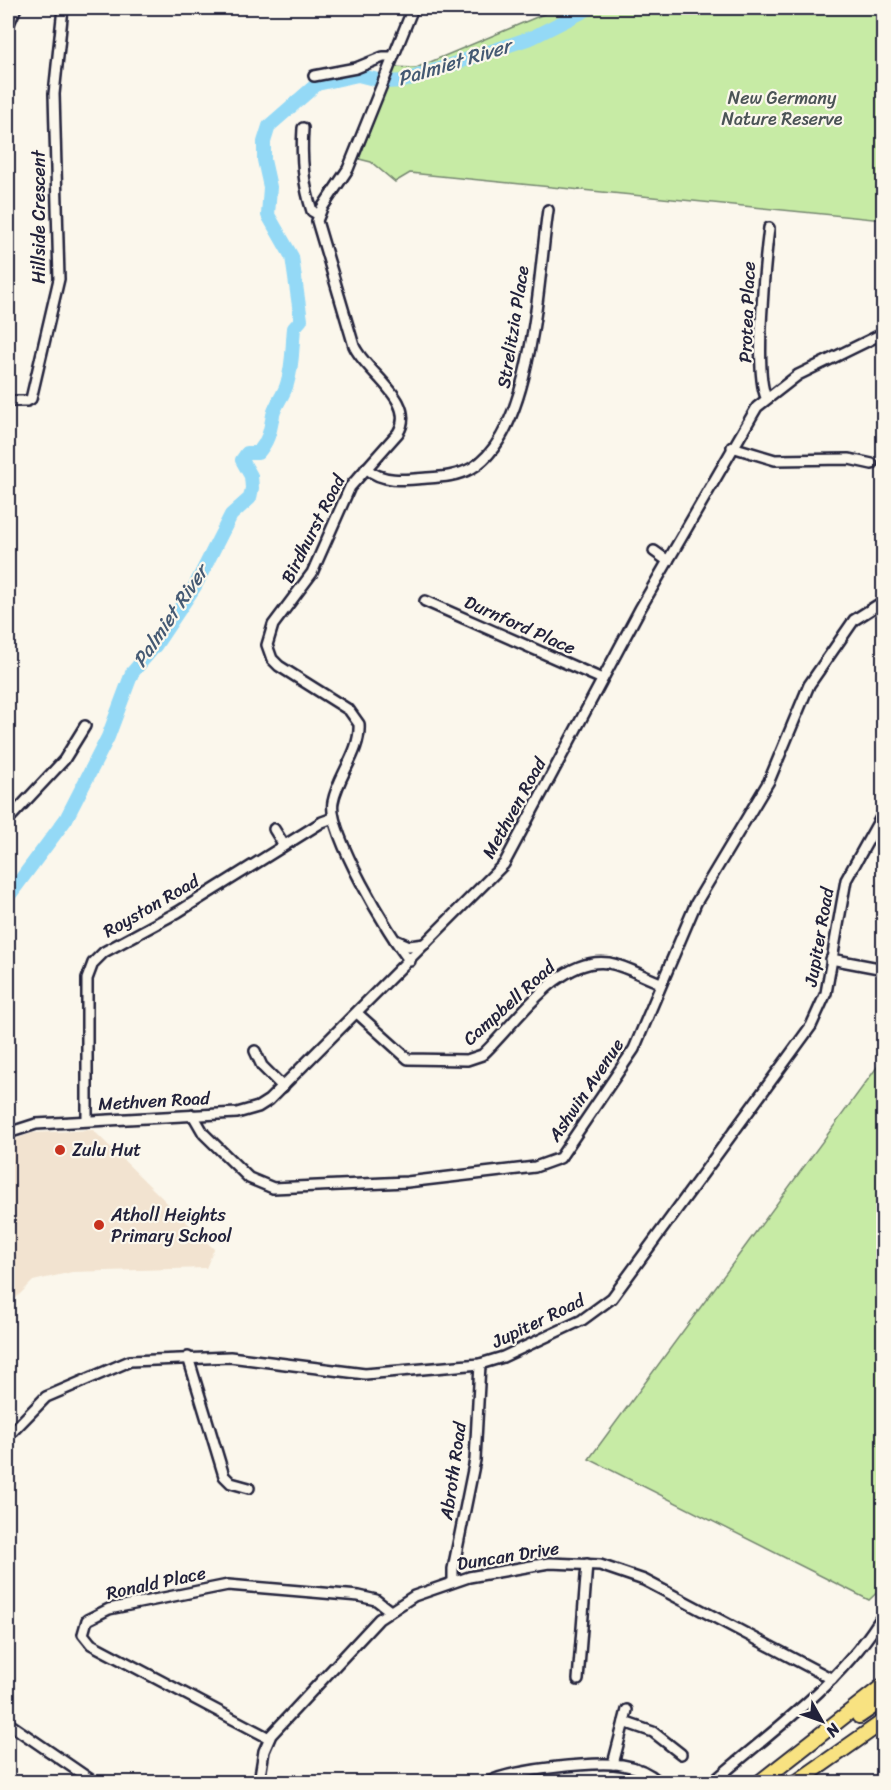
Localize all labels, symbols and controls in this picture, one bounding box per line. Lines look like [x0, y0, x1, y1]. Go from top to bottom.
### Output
water label: Palmiet River [393, 28, 519, 96]
park label: New Germany Nature Reserve [722, 82, 843, 135]
street label: Hillside Crescent [23, 149, 55, 284]
street label: Protea Place [729, 261, 765, 363]
street label: Strelitzia Place [488, 263, 539, 391]
street label: Birdhurst Road [272, 468, 355, 589]
water label: Palmiet River [123, 555, 220, 675]
street label: Durnford Place [459, 586, 581, 664]
street label: Methven Road [473, 750, 556, 865]
street label: Royston Road [97, 865, 207, 947]
street label: Jupiter Road [794, 884, 844, 990]
street label: Campbell Road [455, 951, 564, 1054]
street label: Ashwin Avenue [539, 1032, 633, 1149]
street label: Methven Road [97, 1082, 212, 1120]
place label: Zulu Hut [72, 1134, 141, 1166]
marker: Zulu Hut [53, 1143, 67, 1157]
place label: Atholl Heights Primary School [110, 1199, 233, 1252]
marker: Atholl Heights Primary School [92, 1218, 106, 1232]
street label: Jupiter Road [485, 1284, 591, 1358]
street label: Abroth Road [430, 1419, 476, 1523]
street label: Duncan Drive [454, 1532, 562, 1580]
street label: Ronald Place [103, 1557, 209, 1609]
north arrow [792, 1691, 852, 1751]
text: N [818, 1716, 848, 1745]

